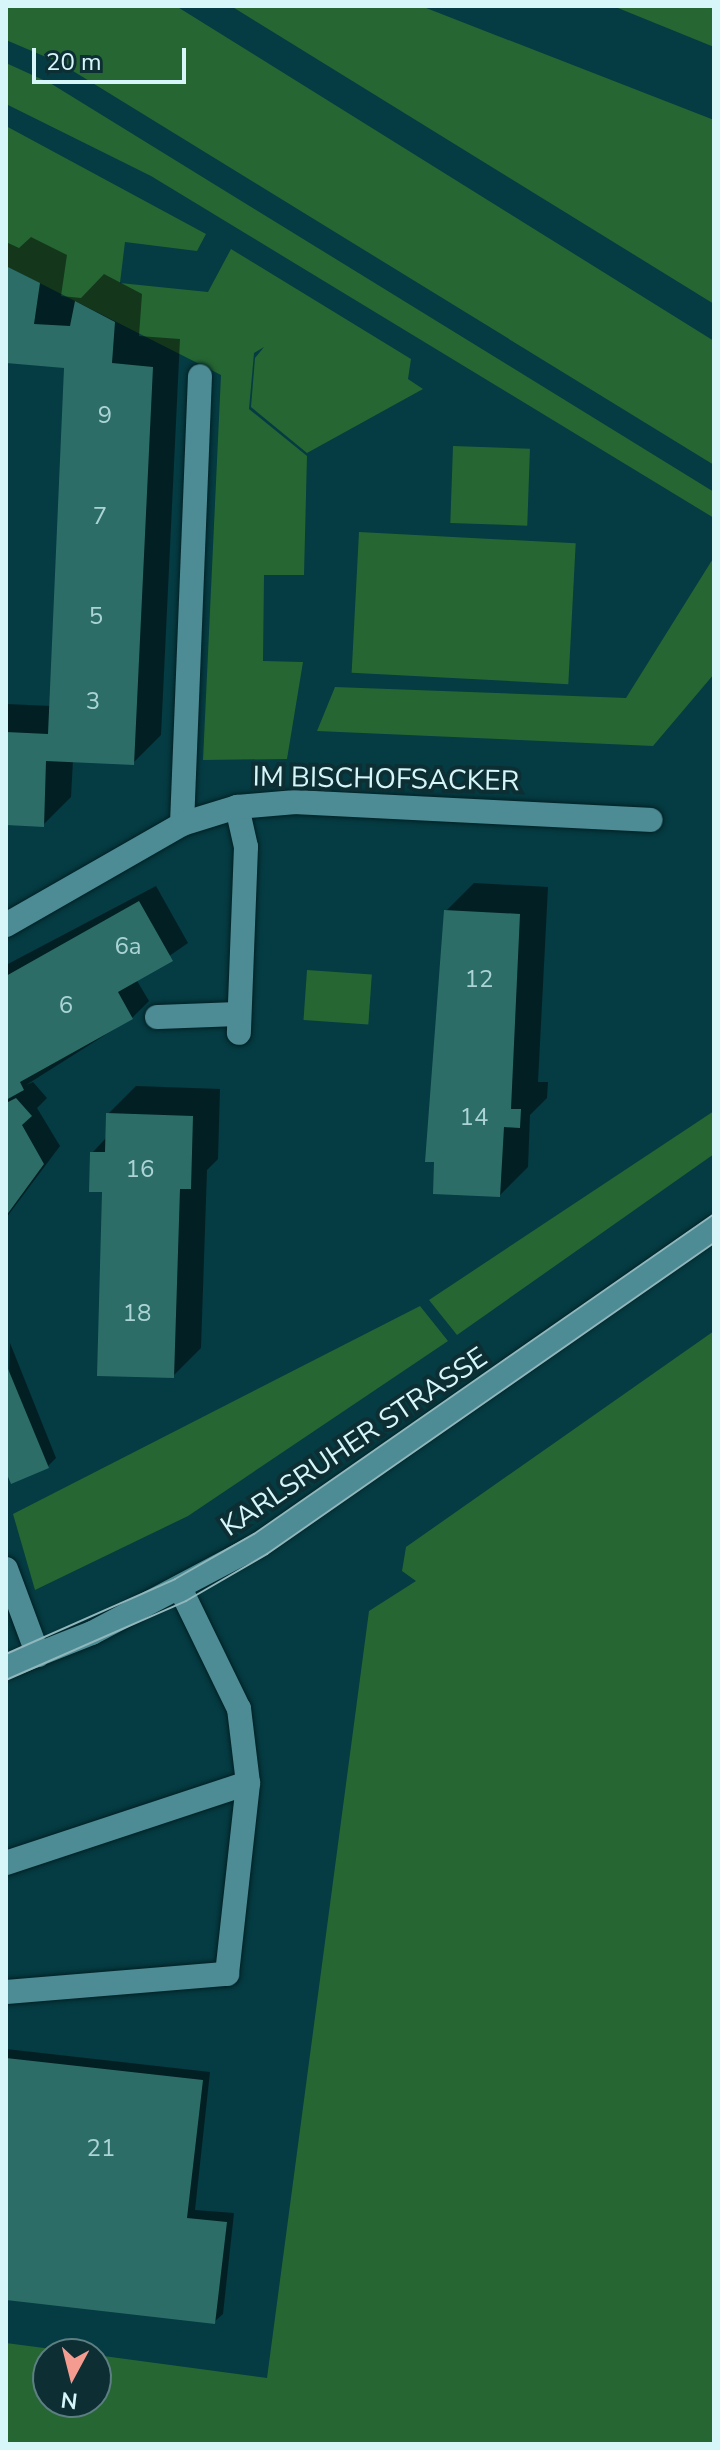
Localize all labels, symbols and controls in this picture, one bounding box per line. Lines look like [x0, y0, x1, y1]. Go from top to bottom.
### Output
scale bar [36, 32, 190, 82]
text: 20 m [46, 46, 102, 78]
house number: 9 [98, 402, 112, 430]
house number: 7 [93, 503, 107, 531]
house number: 5 [89, 603, 103, 631]
house number: 3 [86, 688, 100, 716]
street label: IM BISCHOFSACKER [252, 760, 520, 798]
house number: 6a [114, 933, 142, 961]
house number: 12 [465, 966, 493, 994]
house number: 6 [59, 992, 73, 1020]
house number: 14 [460, 1104, 488, 1132]
house number: 16 [126, 1156, 154, 1184]
house number: 18 [123, 1300, 151, 1328]
street label: KARLSRUHER STRASSE [215, 1340, 493, 1544]
house number: 21 [87, 2135, 115, 2163]
north arrow [32, 2338, 112, 2418]
text: N [59, 2384, 79, 2416]

